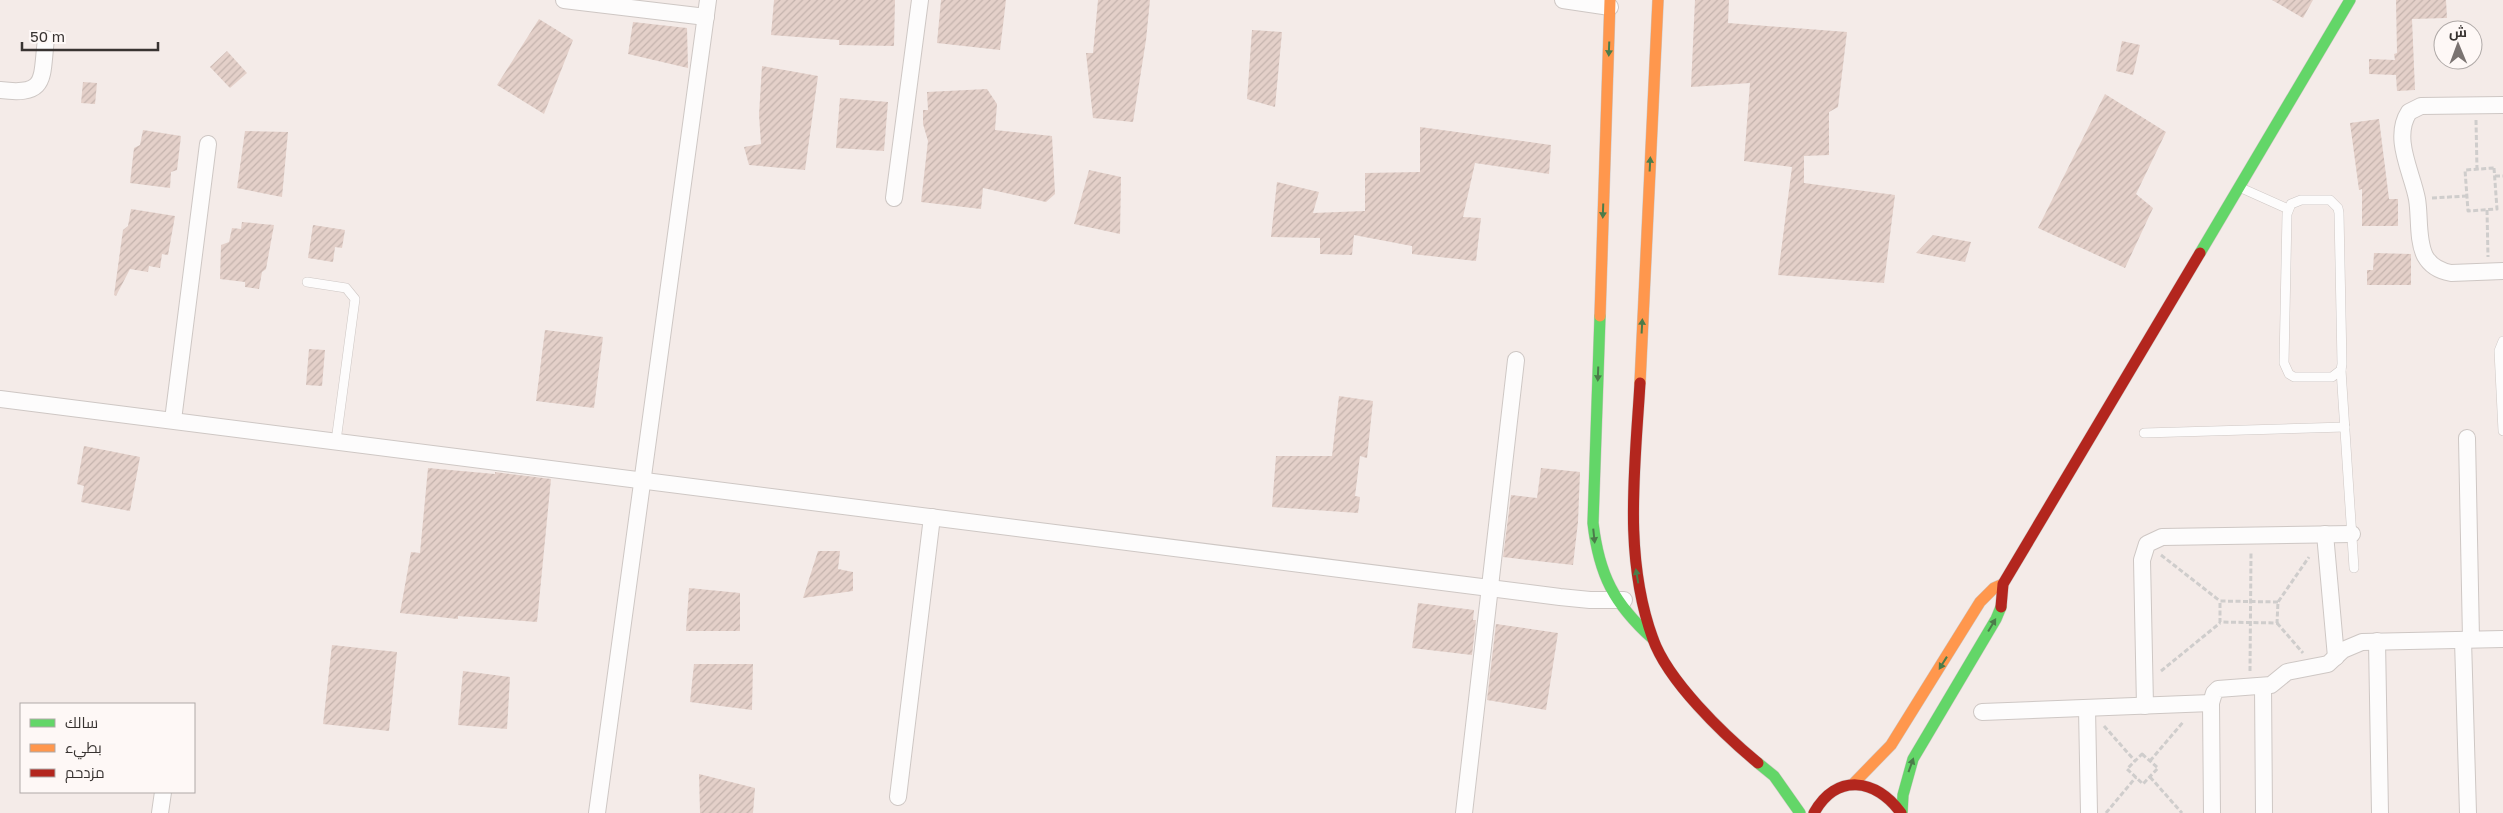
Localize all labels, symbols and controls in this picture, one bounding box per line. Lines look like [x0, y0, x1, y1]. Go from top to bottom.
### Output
scale bar [22, 20, 159, 52]
north arrow [2433, 20, 2483, 70]
text: ش [2449, 23, 2467, 41]
text: 50 m [30, 27, 65, 45]
one-way arrow [1604, 41, 1612, 57]
one-way arrow [1647, 155, 1655, 171]
one-way arrow [1599, 203, 1607, 219]
one-way arrow [1639, 318, 1647, 334]
one-way arrow [1593, 366, 1601, 382]
one-way arrow [1590, 528, 1598, 544]
one-way arrow [1633, 567, 1641, 583]
one-way arrow [1988, 618, 1997, 631]
one-way arrow [1938, 656, 1947, 669]
legend [20, 703, 195, 793]
text: سالك [65, 713, 98, 731]
text: بطيء [65, 738, 102, 760]
one-way arrow [1908, 758, 1915, 773]
text: مزدحم [65, 763, 105, 783]

